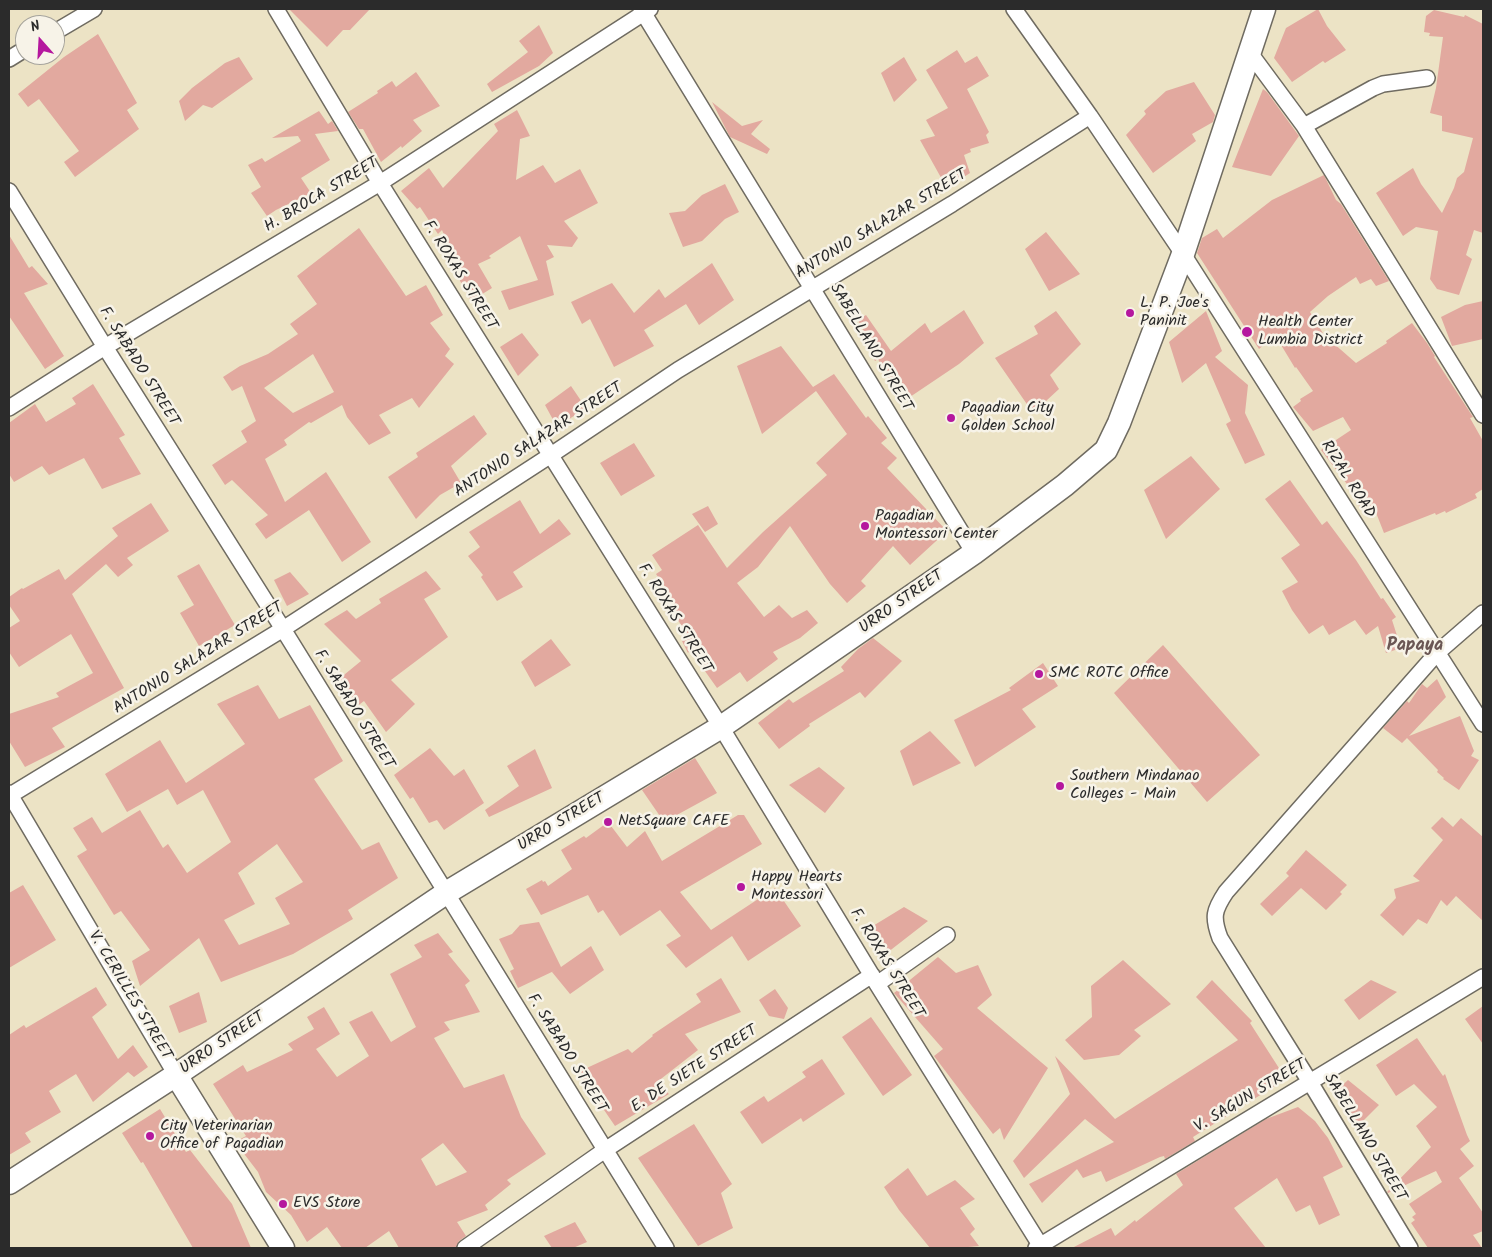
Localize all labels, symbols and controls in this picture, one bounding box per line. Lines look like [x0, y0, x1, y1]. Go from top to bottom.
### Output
north arrow [15, 15, 65, 65]
text: N [28, 15, 43, 39]
street label: H. BROCA STREET [261, 154, 383, 238]
street label: ANTONIO SALAZAR STREET [793, 166, 971, 284]
street label: F. ROXAS STREET [417, 217, 501, 335]
street label: SABELLANO STREET [824, 281, 916, 415]
place label: L. P. Joe's Paninit [1140, 294, 1209, 332]
street label: F. SABADO STREET [94, 304, 182, 430]
marker: L. P. Joe's Paninit [1124, 307, 1136, 319]
place label: Health Center Lumbia District [1258, 313, 1363, 351]
marker: Health Center Lumbia District [1240, 325, 1254, 339]
street label: ANTONIO SALAZAR STREET [451, 379, 627, 503]
place label: Pagadian City Golden School [961, 399, 1055, 437]
marker: Pagadian City Golden School [945, 412, 957, 424]
street label: RIZAL ROAD [1315, 437, 1379, 523]
place label: Pagadian Montessori Center [875, 507, 997, 545]
marker: Pagadian Montessori Center [859, 520, 871, 532]
street label: F. ROXAS STREET [632, 560, 716, 678]
street label: URRO STREET [856, 567, 948, 639]
street label: ANTONIO SALAZAR STREET [110, 599, 288, 719]
district label: Papaya [1387, 636, 1443, 658]
street label: F. SABADO STREET [309, 647, 397, 773]
place label: SMC ROTC Office [1049, 664, 1168, 684]
marker: SMC ROTC Office [1033, 668, 1045, 680]
place label: Southern Mindanao Colleges - Main [1070, 767, 1199, 805]
marker: Southern Mindanao Colleges - Main [1054, 780, 1066, 792]
street label: URRO STREET [515, 789, 609, 857]
place label: NetSquare CAFE [618, 812, 729, 832]
marker: NetSquare CAFE [602, 816, 614, 828]
place label: Happy Hearts Montessori [751, 868, 842, 906]
marker: Happy Hearts Montessori [735, 881, 747, 893]
street label: F. ROXAS STREET [844, 905, 928, 1023]
street label: V. CERILLES STREET [83, 928, 175, 1064]
street label: F. SABADO STREET [522, 991, 610, 1117]
street label: URRO STREET [177, 1009, 269, 1079]
street label: E. DE SIETE STREET [628, 1022, 762, 1118]
street label: V. SAGUN STREET [1192, 1056, 1310, 1138]
street label: SABELLANO STREET [1318, 1071, 1410, 1205]
place label: City Veterinarian Office of Pagadian [160, 1117, 284, 1155]
marker: City Veterinarian Office of Pagadian [144, 1130, 156, 1142]
place label: EVS Store [293, 1194, 360, 1214]
marker: EVS Store [277, 1198, 289, 1210]

